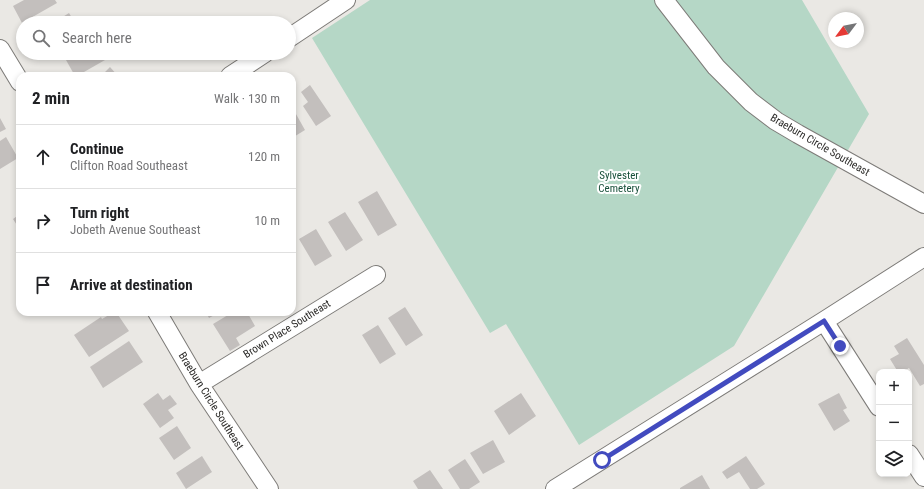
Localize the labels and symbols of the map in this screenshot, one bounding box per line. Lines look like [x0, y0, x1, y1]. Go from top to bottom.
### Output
north arrow [828, 12, 864, 48]
street label: Braeburn Circle Southeast [768, 111, 872, 179]
park label: Sylvester Cemetery [598, 169, 640, 195]
street label: Brown Place Southeast [241, 297, 333, 361]
route end [831, 337, 849, 355]
street label: Braeburn Circle Southeast [176, 350, 246, 452]
route start [593, 451, 611, 469]

